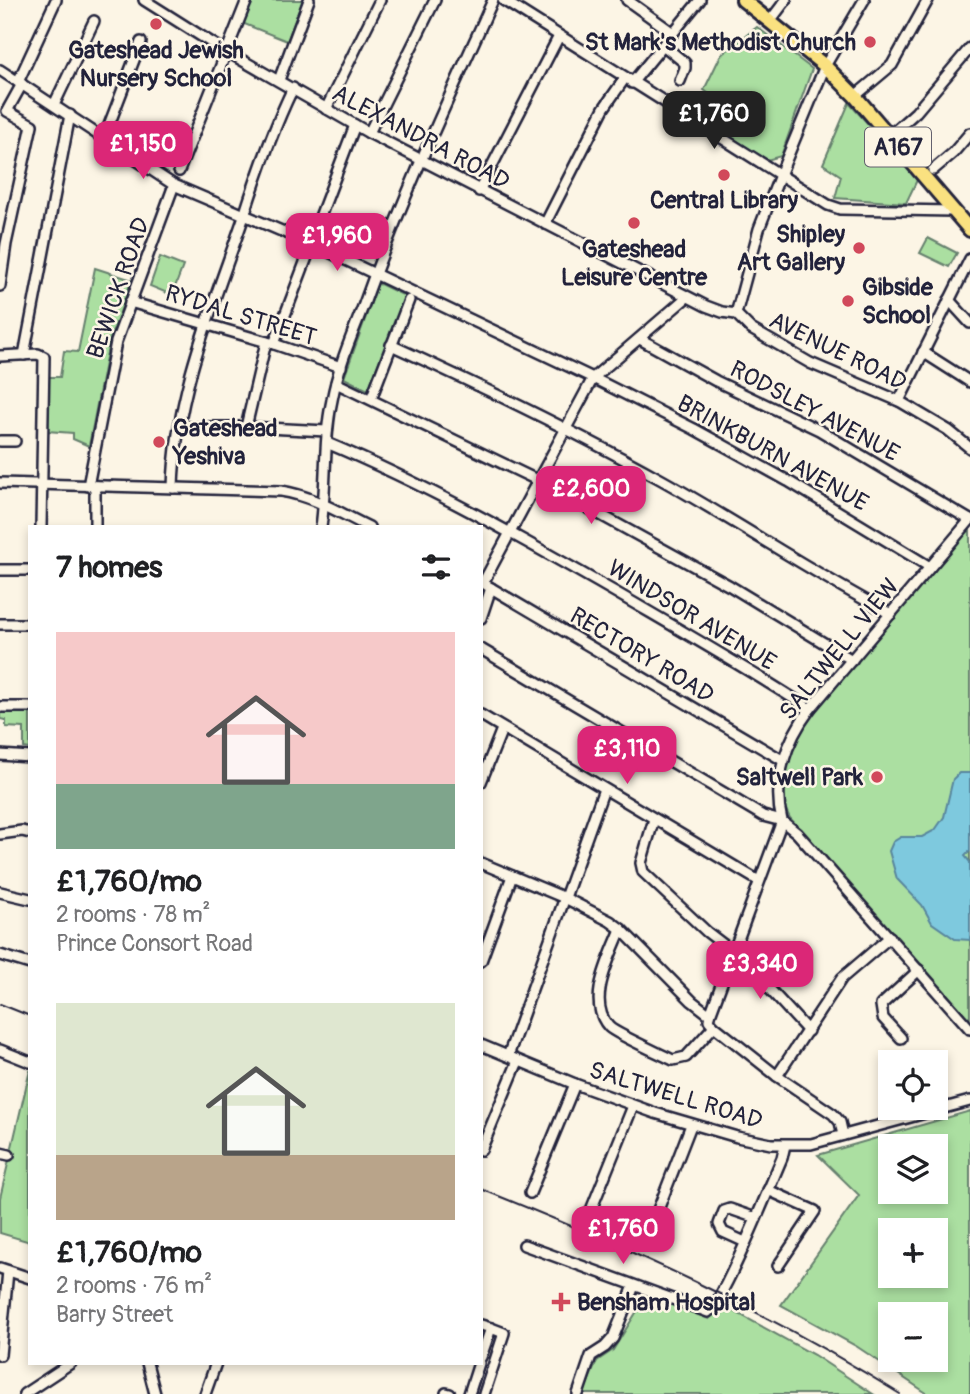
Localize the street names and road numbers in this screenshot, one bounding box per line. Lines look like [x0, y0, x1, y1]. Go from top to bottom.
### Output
street label: ALEXANDRA ROAD [327, 79, 514, 196]
road number: A167 [865, 128, 931, 166]
street label: BEWICK ROAD [81, 214, 156, 363]
street label: RYDAL STREET [162, 279, 320, 352]
street label: AVENUE ROAD [764, 306, 911, 397]
street label: RODSLEY AVENUE [725, 355, 904, 468]
street label: BRINKBURN AVENUE [672, 389, 873, 518]
street label: WINDSOR AVENUE [602, 554, 781, 677]
street label: SALTWELL VIEW [773, 573, 905, 726]
street label: RECTORY ROAD [565, 601, 719, 710]
street label: SALTWELL ROAD [586, 1055, 766, 1136]

